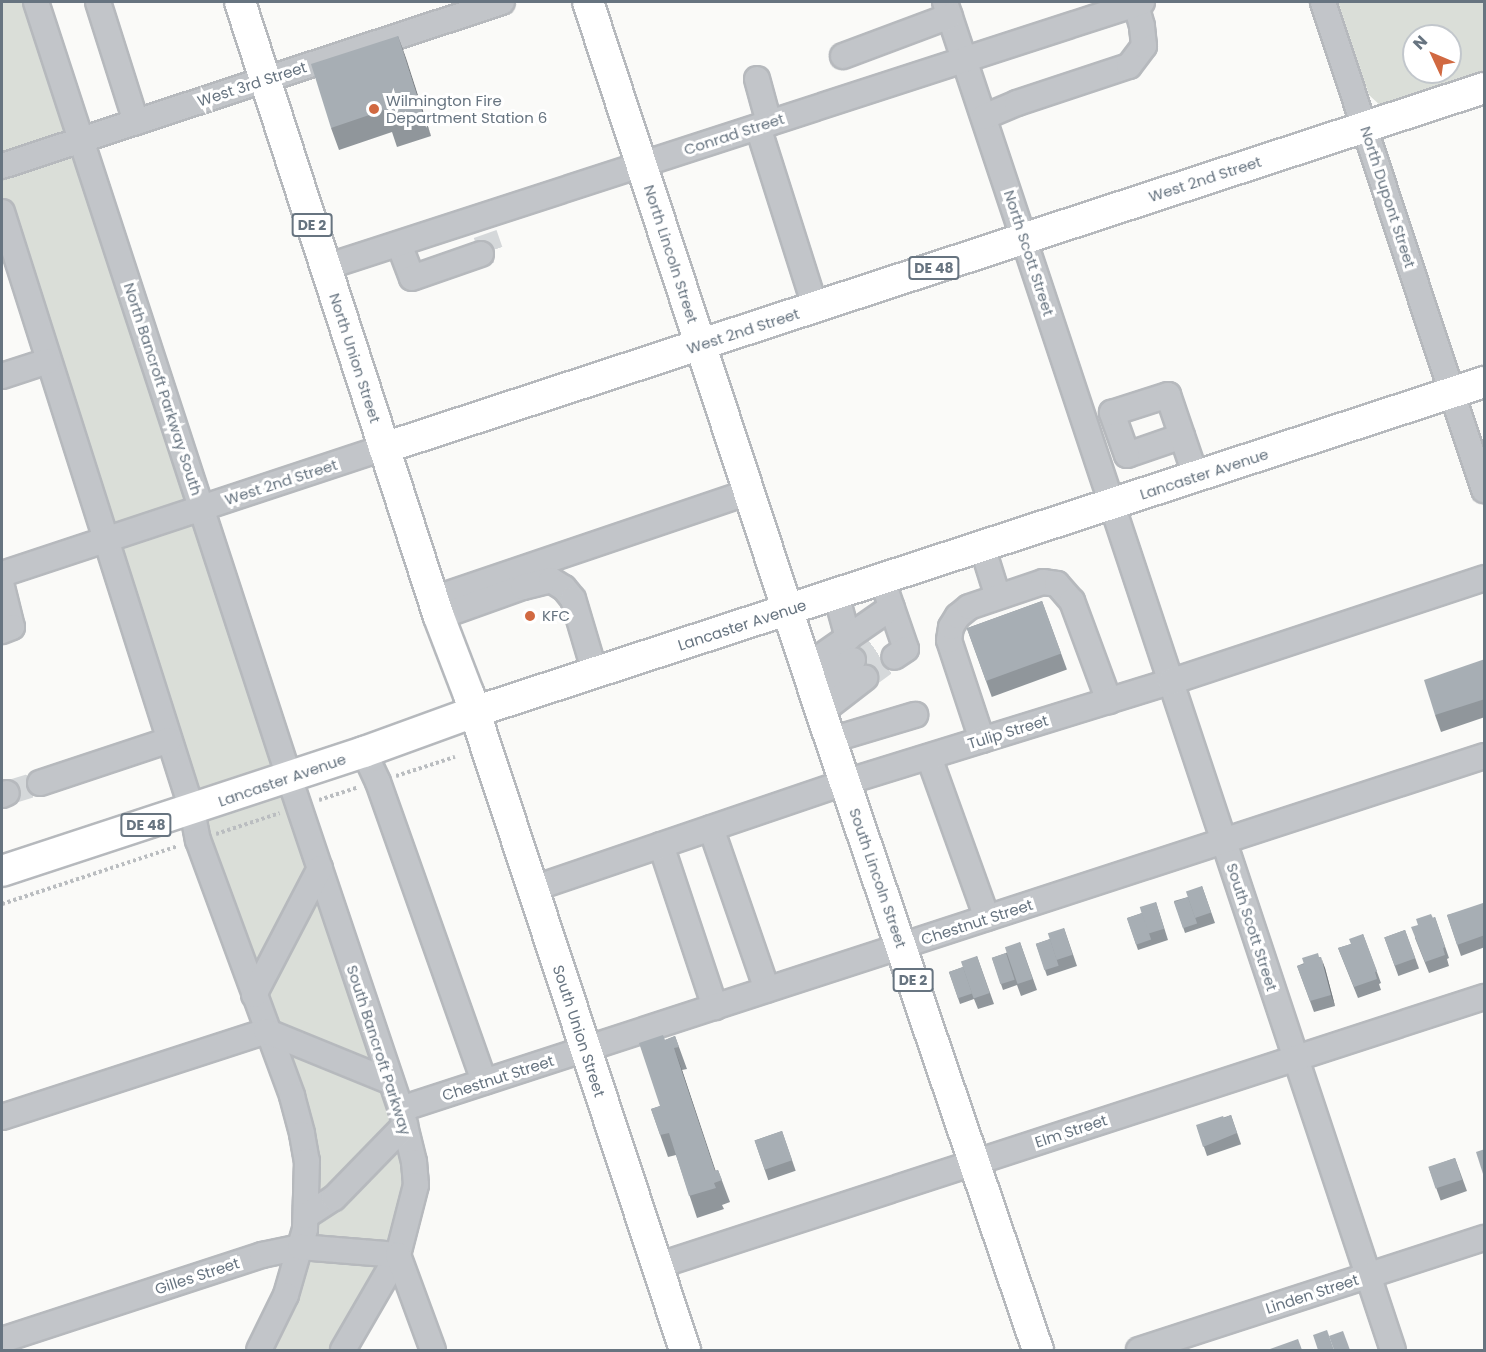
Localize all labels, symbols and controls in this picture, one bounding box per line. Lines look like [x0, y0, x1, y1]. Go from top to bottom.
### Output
north arrow [1402, 24, 1462, 84]
text: N [1408, 30, 1433, 55]
street label: West 3rd Street [195, 58, 309, 110]
place label: Wilmington Fire Department Station 6 [386, 91, 547, 126]
marker: Wilmington Fire Department Station 6 [367, 102, 381, 116]
street label: Conrad Street [681, 109, 787, 159]
street label: North Dupont Street [1357, 124, 1419, 270]
street label: West 2nd Street [1146, 152, 1264, 206]
street label: North Lincoln Street [640, 183, 702, 325]
street label: North Scott Street [1000, 188, 1058, 318]
road number: DE 2 [291, 214, 333, 236]
road number: DE 48 [907, 257, 961, 279]
street label: North Bancroft Parkway South [120, 280, 206, 498]
street label: North Union Street [326, 291, 384, 425]
street label: West 2nd Street [684, 304, 802, 358]
street label: Lancaster Avenue [1138, 445, 1270, 503]
street label: West 2nd Street [222, 455, 340, 509]
street label: Lancaster Avenue [676, 596, 808, 654]
place label: KFC [542, 607, 570, 625]
marker: KFC [523, 609, 537, 623]
street label: Tulip Street [966, 711, 1050, 753]
street label: Lancaster Avenue [216, 750, 348, 810]
street label: South Lincoln Street [846, 806, 910, 950]
road number: DE 48 [119, 814, 173, 836]
street label: South Scott Street [1223, 861, 1281, 993]
street label: Chestnut Street [919, 895, 1035, 949]
street label: South Bancroft Parkway [343, 963, 415, 1137]
street label: South Union Street [549, 963, 609, 1099]
road number: DE 2 [892, 969, 934, 991]
street label: Chestnut Street [440, 1051, 556, 1105]
street label: Elm Street [1033, 1111, 1109, 1151]
street label: Gilles Street [152, 1254, 242, 1298]
street label: Linden Street [1263, 1270, 1361, 1318]

